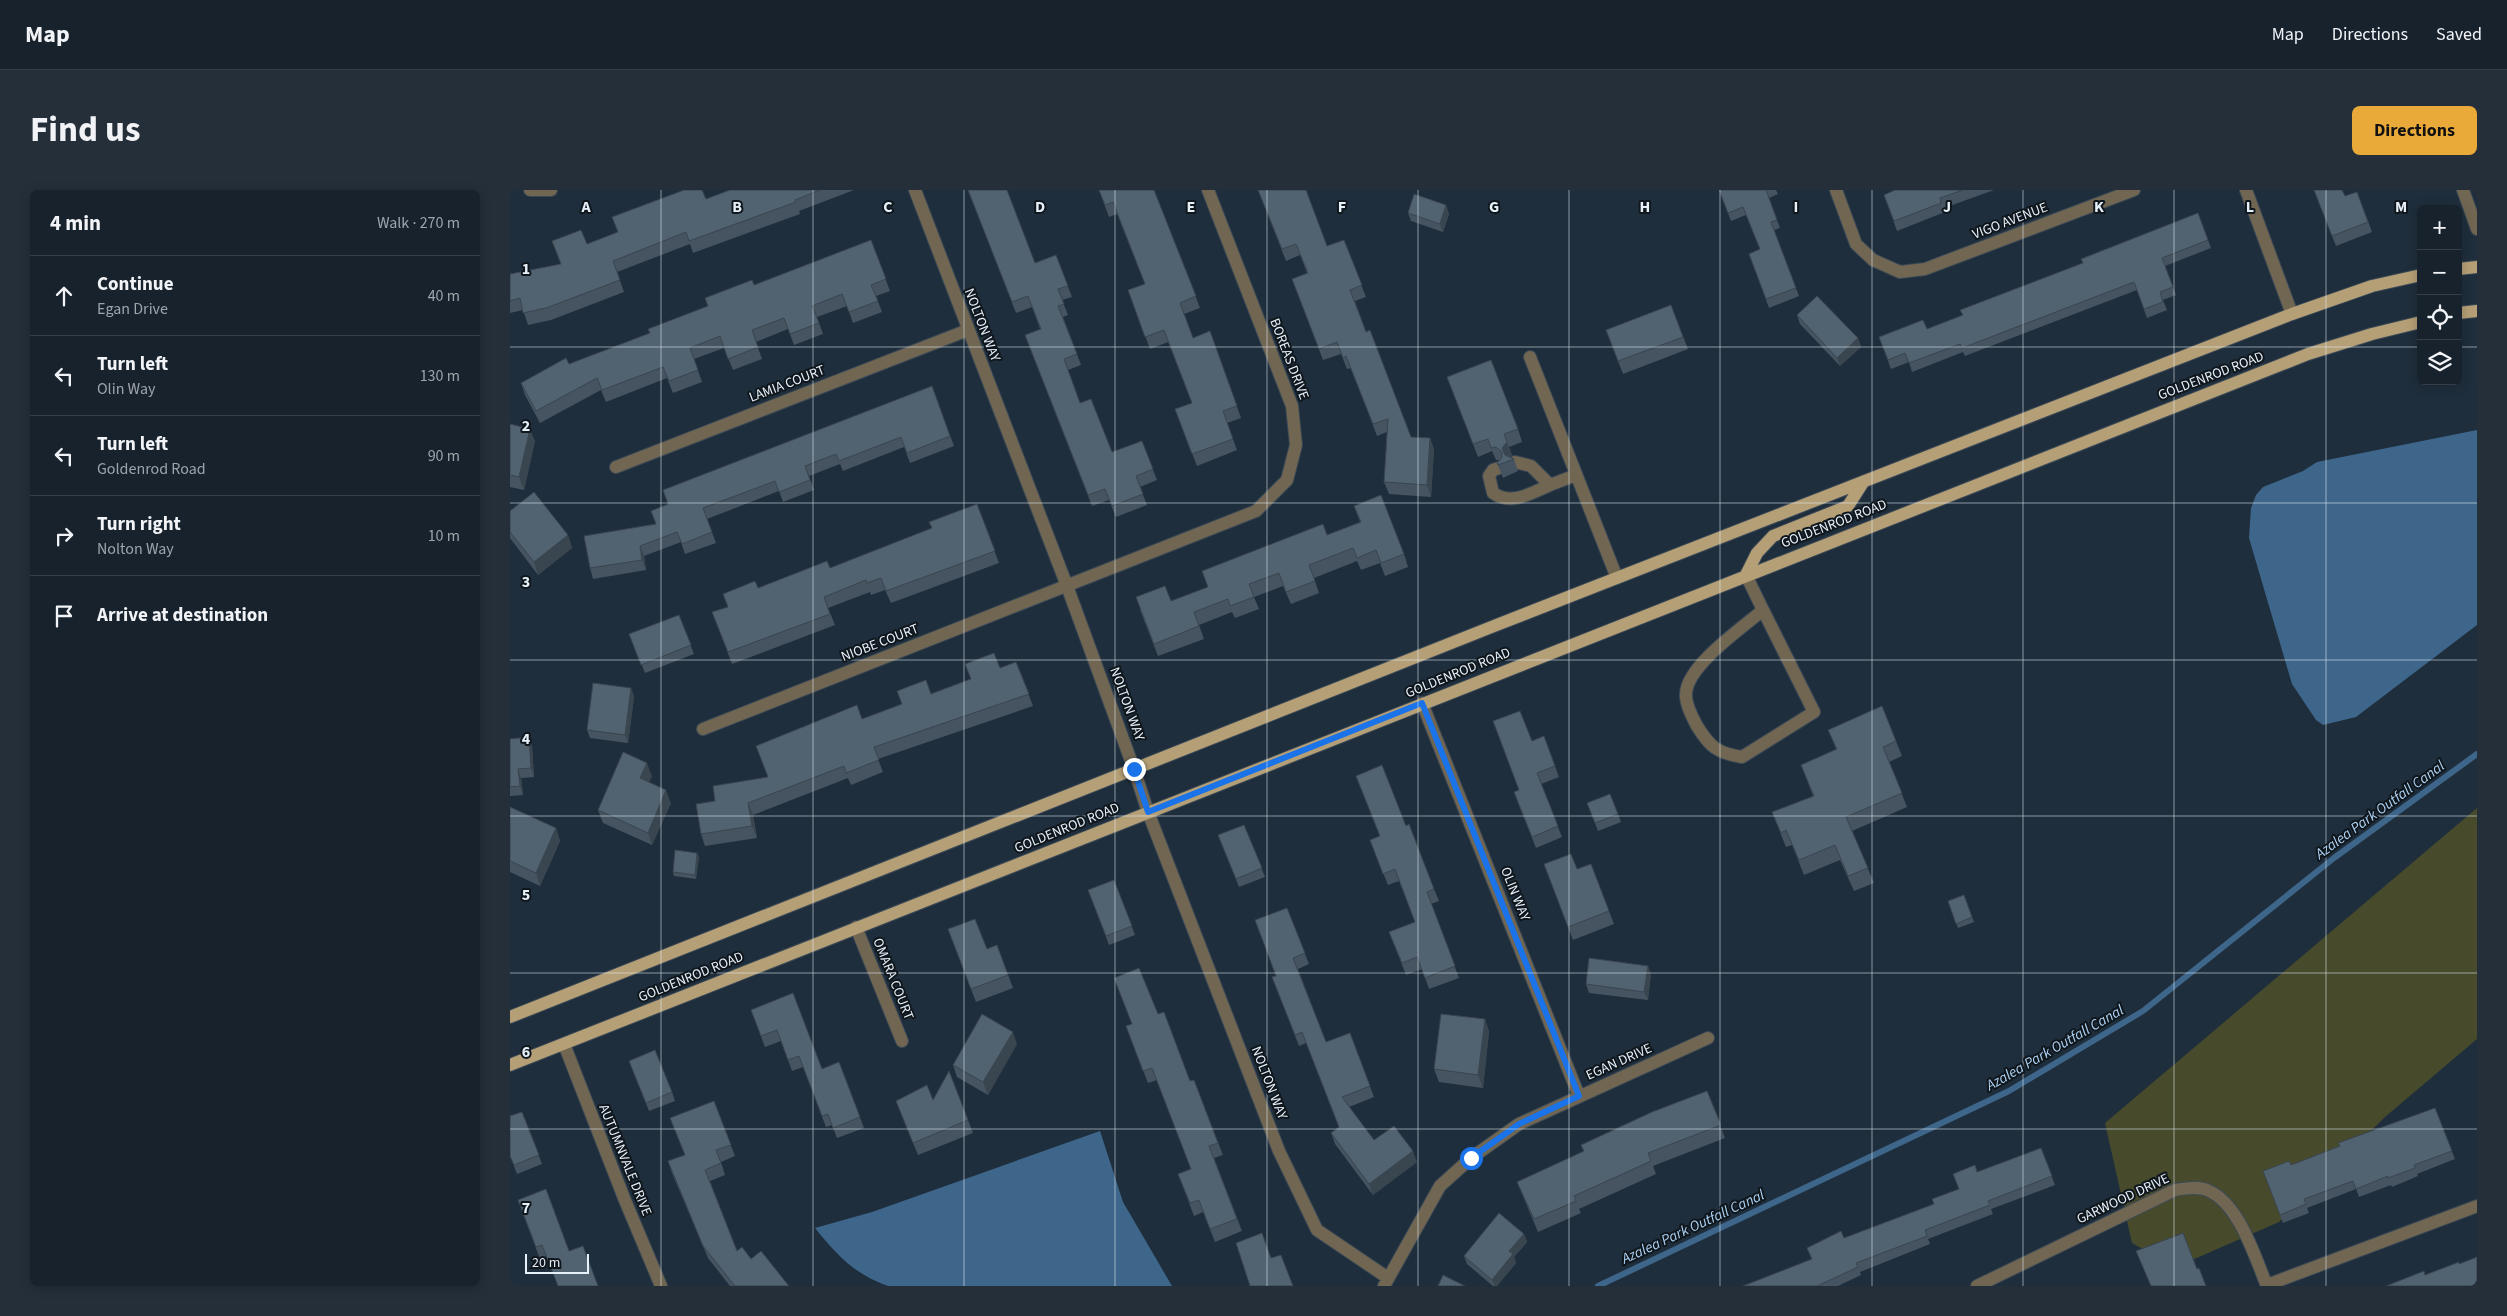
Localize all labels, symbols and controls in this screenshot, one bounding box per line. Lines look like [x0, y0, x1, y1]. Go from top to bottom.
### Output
text: Map [25, 17, 70, 52]
text: Map [2272, 22, 2304, 47]
text: Directions [2332, 22, 2408, 47]
text: Saved [2436, 22, 2482, 47]
text: Find us [30, 105, 140, 155]
button: Directions [2352, 106, 2477, 155]
text: A [580, 196, 591, 218]
text: B [732, 196, 742, 218]
text: C [883, 196, 893, 218]
text: D [1035, 196, 1045, 218]
text: E [1187, 196, 1195, 218]
text: F [1338, 196, 1346, 218]
text: G [1489, 196, 1499, 218]
text: H [1640, 196, 1650, 218]
text: I [1794, 196, 1798, 218]
text: J [1943, 196, 1951, 218]
text: K [2094, 196, 2104, 218]
text: L [2246, 196, 2254, 218]
text: M [2395, 196, 2407, 218]
street label: VIGO AVENUE [1969, 197, 2051, 245]
map controls [2417, 205, 2462, 385]
button: + [2417, 205, 2462, 250]
text: 4 min [50, 208, 101, 238]
text: Walk · 270 m [377, 212, 460, 234]
button: − [2417, 250, 2462, 295]
text: 1 [522, 258, 530, 280]
text: Continue [97, 271, 174, 298]
icon: ahead [50, 282, 78, 310]
text: 40 m [428, 285, 460, 307]
street label: NOLTON WAY [959, 286, 1005, 365]
button: locate [2417, 295, 2462, 340]
text: Egan Drive [97, 298, 168, 320]
street label: BOREAS DRIVE [1264, 315, 1314, 403]
button: layers [2417, 340, 2462, 385]
street label: GOLDENROD ROAD [2155, 347, 2267, 405]
text: Turn left [97, 351, 168, 378]
street label: LAMIA COURT [746, 360, 828, 408]
icon: left [50, 362, 78, 390]
text: 130 m [420, 365, 460, 387]
text: Olin Way [97, 378, 155, 400]
text: 2 [522, 415, 530, 437]
text: Turn left [97, 431, 168, 458]
icon: left [50, 442, 78, 470]
text: 90 m [428, 445, 460, 467]
text: Goldenrod Road [97, 458, 206, 480]
street label: GOLDENROD ROAD [1778, 495, 1890, 553]
text: Turn right [97, 511, 181, 538]
icon: right [50, 522, 78, 550]
text: 10 m [428, 525, 460, 547]
text: Nolton Way [97, 538, 174, 560]
text: 3 [522, 571, 530, 593]
icon: arrive [50, 602, 78, 630]
text: Arrive at destination [97, 602, 268, 629]
street label: NIOBE COURT [838, 619, 922, 667]
street label: GOLDENROD ROAD [1402, 643, 1514, 703]
street label: NOLTON WAY [1104, 664, 1150, 744]
text: 4 [522, 728, 531, 750]
water label: Azalea Park Outfall Canal [2310, 756, 2449, 865]
route end [1123, 758, 1146, 781]
street label: GOLDENROD ROAD [1011, 798, 1123, 858]
street label: OLIN WAY [1495, 864, 1535, 924]
text: 5 [522, 884, 530, 906]
street label: OMARA COURT [868, 935, 919, 1023]
street label: GOLDENROD ROAD [635, 947, 747, 1007]
water label: Azalea Park Outfall Canal [1981, 1000, 2128, 1097]
street label: EGAN DRIVE [1583, 1039, 1655, 1085]
text: 6 [522, 1041, 530, 1063]
street label: NOLTON WAY [1246, 1044, 1292, 1123]
street label: AUTUMNVALE DRIVE [594, 1101, 656, 1219]
route start [1460, 1147, 1483, 1170]
street label: GARWOOD DRIVE [2073, 1169, 2173, 1229]
water label: Azalea Park Outfall Canal [1617, 1184, 1768, 1270]
text: 7 [522, 1197, 530, 1219]
scale bar [525, 1251, 589, 1274]
text: 20 m [532, 1253, 560, 1273]

